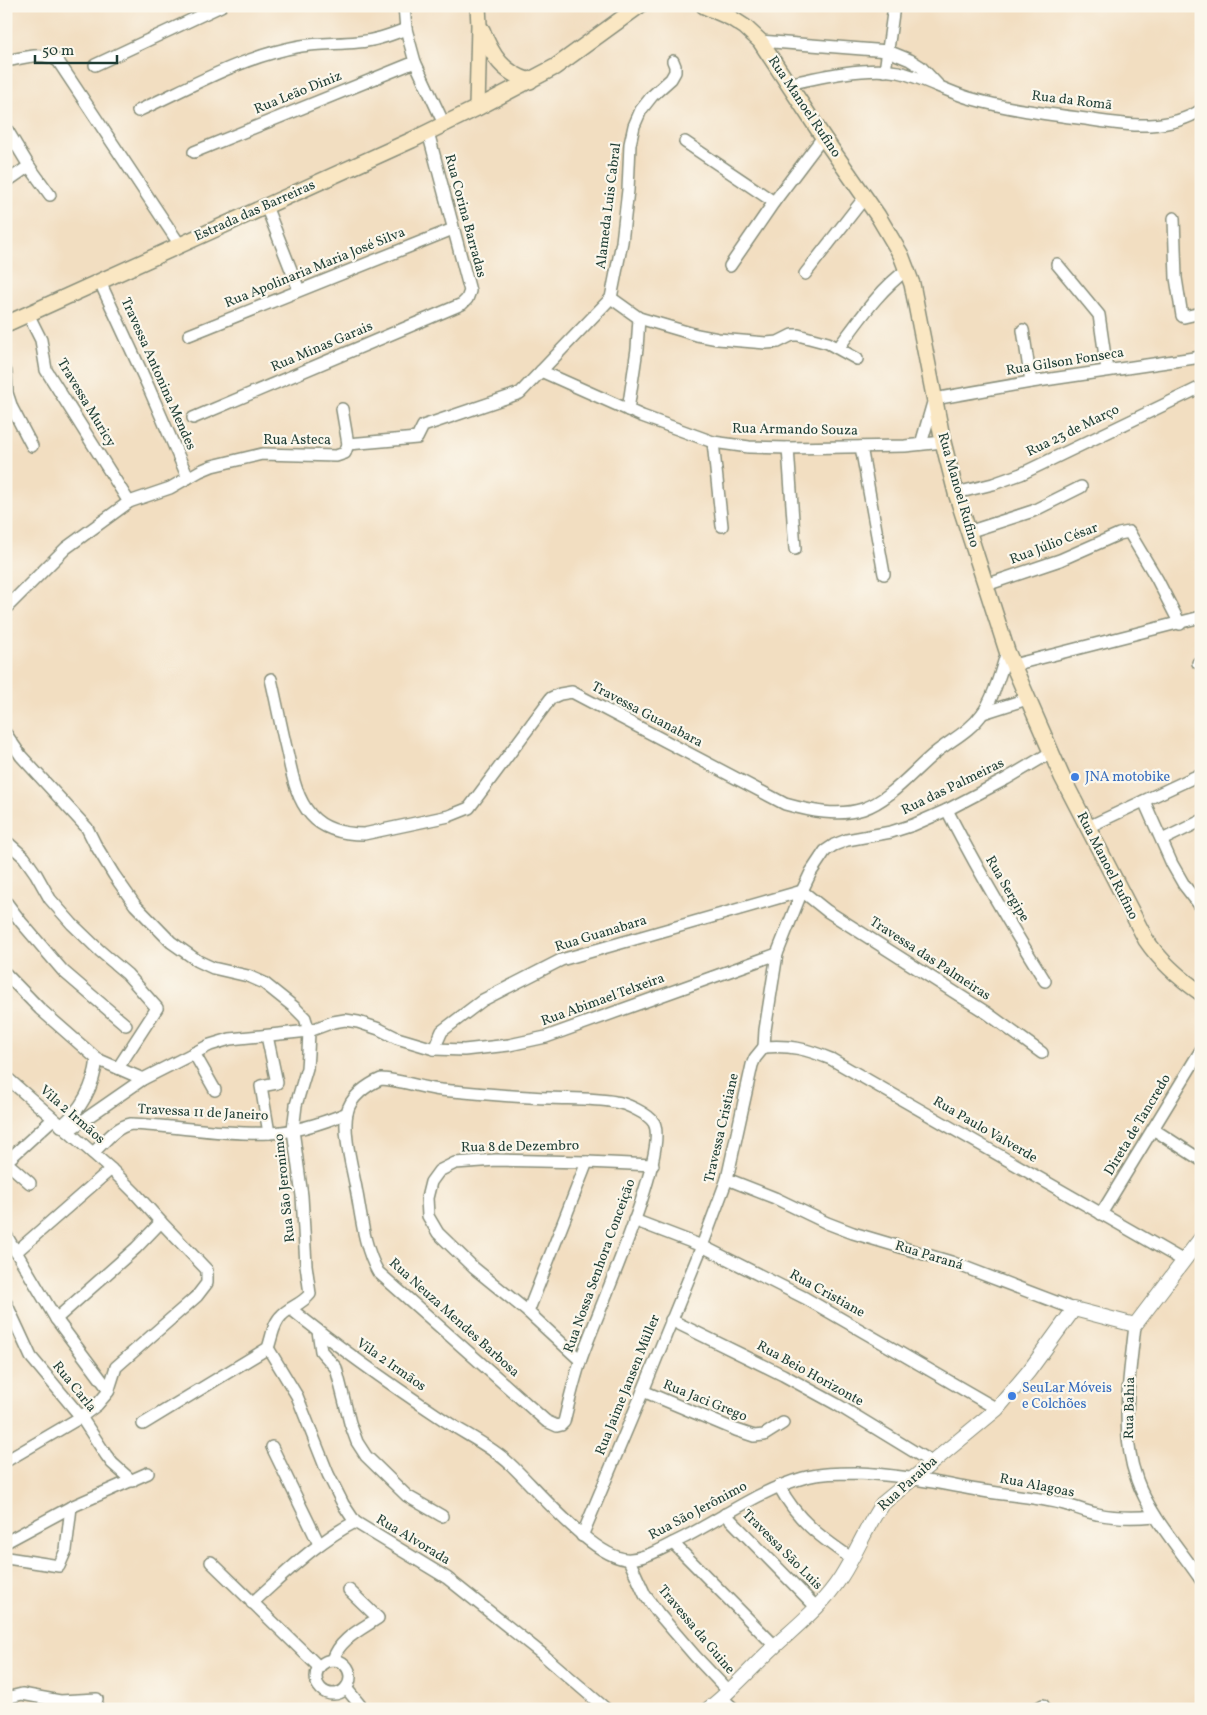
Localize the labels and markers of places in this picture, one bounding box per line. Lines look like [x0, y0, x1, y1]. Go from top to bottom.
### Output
place label: JNA motobike [1085, 768, 1171, 787]
marker: JNA motobike [1069, 771, 1081, 783]
place label: SeuLar Móveis e Colchões [1022, 1379, 1112, 1414]
marker: SeuLar Móveis e Colchões [1006, 1390, 1018, 1402]

